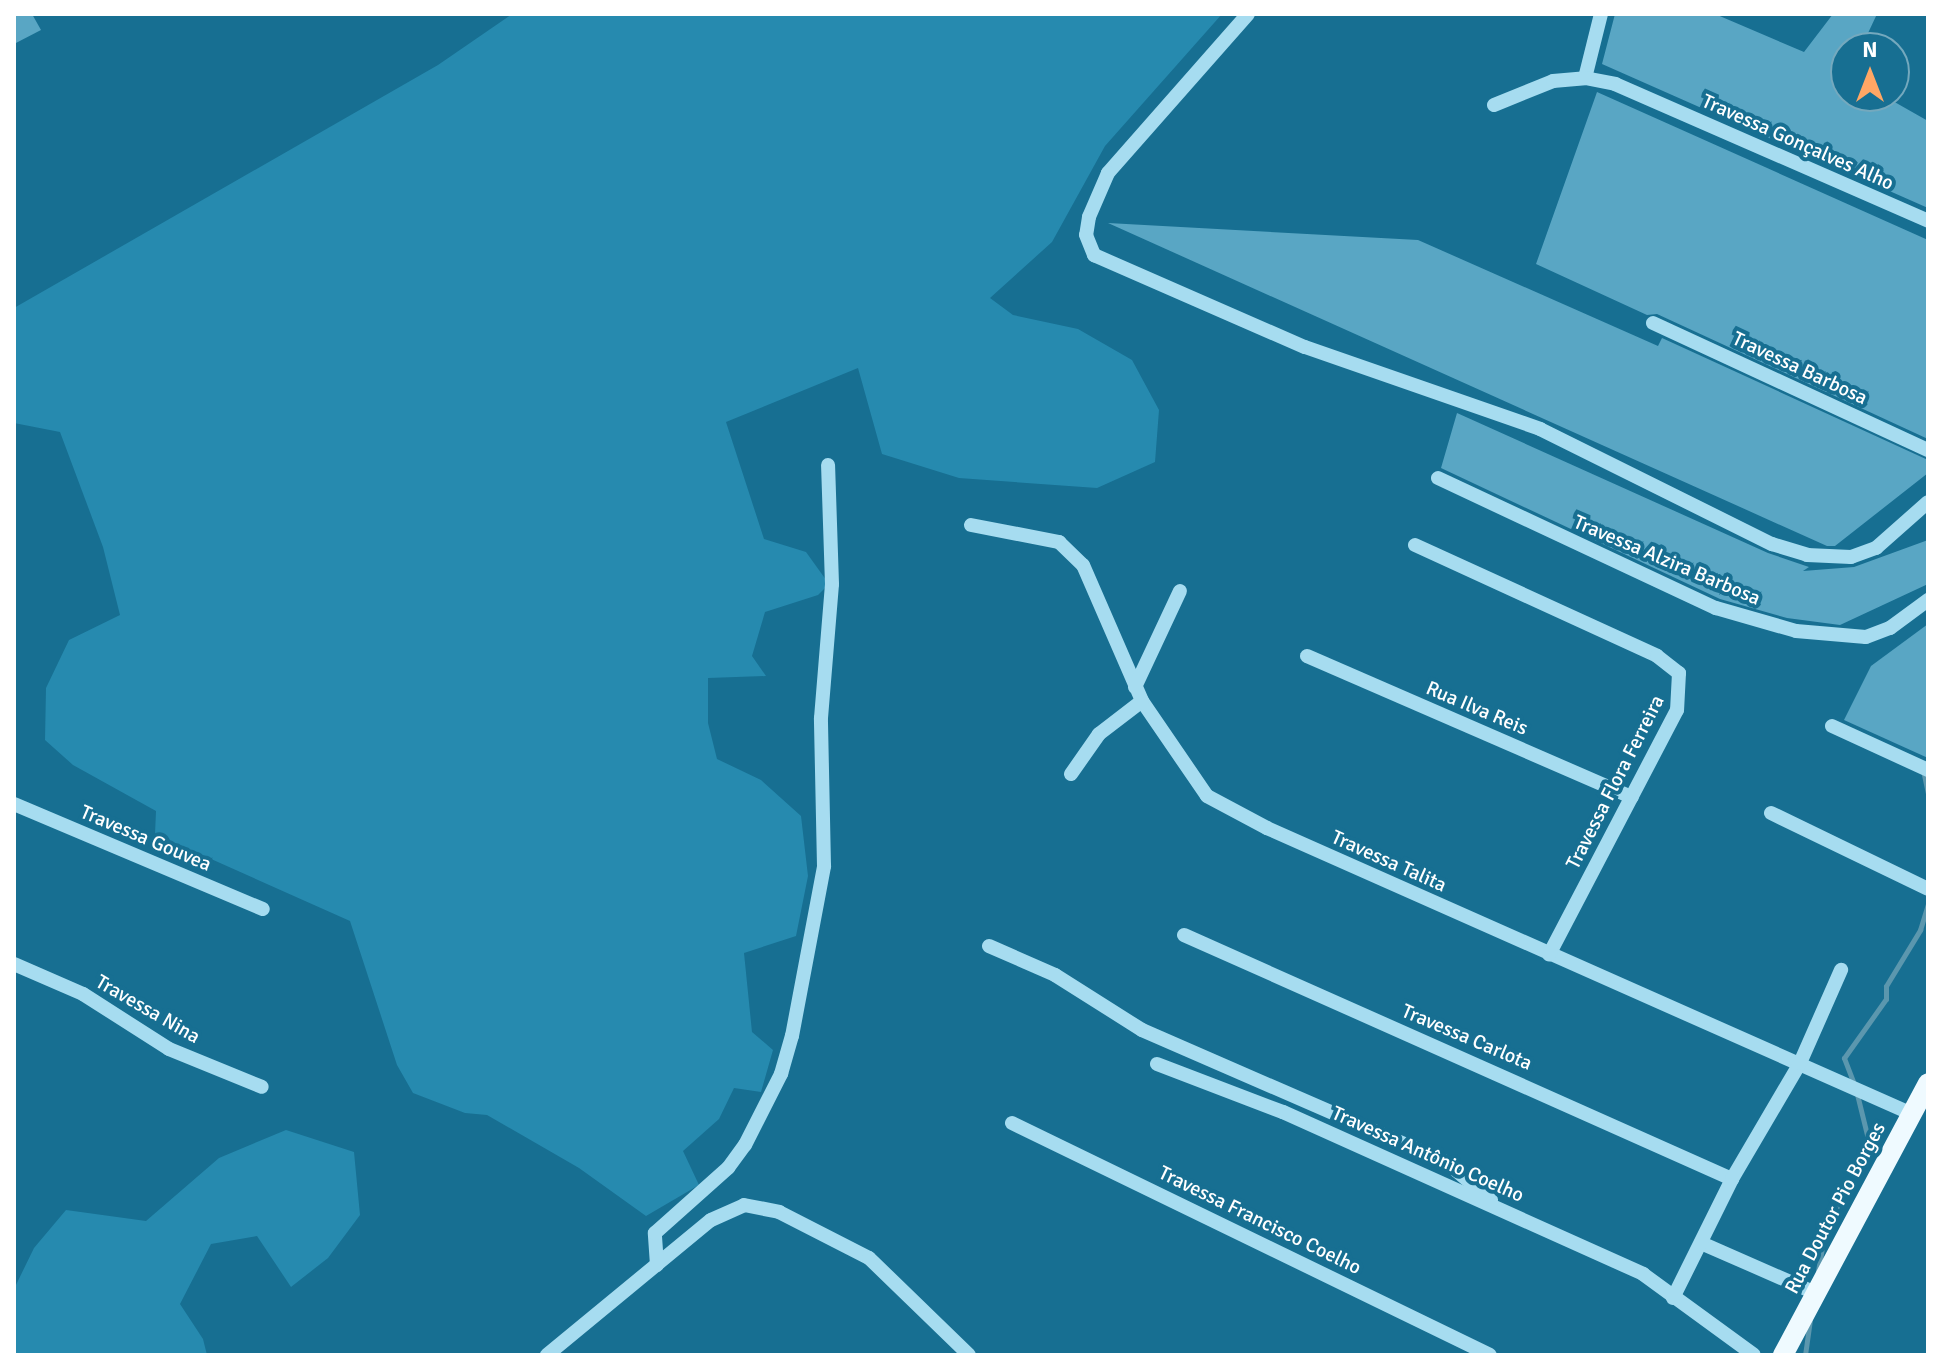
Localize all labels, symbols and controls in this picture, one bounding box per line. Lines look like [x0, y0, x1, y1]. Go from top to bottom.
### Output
north arrow [1830, 32, 1910, 112]
text: N [1862, 36, 1878, 63]
street label: Travessa Gonçalves Alho [1698, 89, 1898, 195]
street label: Travessa Barbosa [1729, 326, 1871, 410]
street label: Travessa Alzira Barbosa [1570, 510, 1764, 610]
street label: Rua Ilva Reis [1423, 676, 1531, 740]
street label: Travessa Flora Ferreira [1561, 691, 1669, 873]
street label: Travessa Gouvea [77, 800, 215, 876]
street label: Travessa Talita [1328, 825, 1450, 897]
street label: Travessa Nina [91, 969, 205, 1049]
street label: Travessa Carlota [1398, 999, 1536, 1075]
street label: Travessa Antônio Coelho [1328, 1101, 1528, 1207]
street label: Rua Doutor Pio Borges [1780, 1118, 1890, 1298]
street label: Travessa Francisco Coelho [1155, 1160, 1365, 1280]

